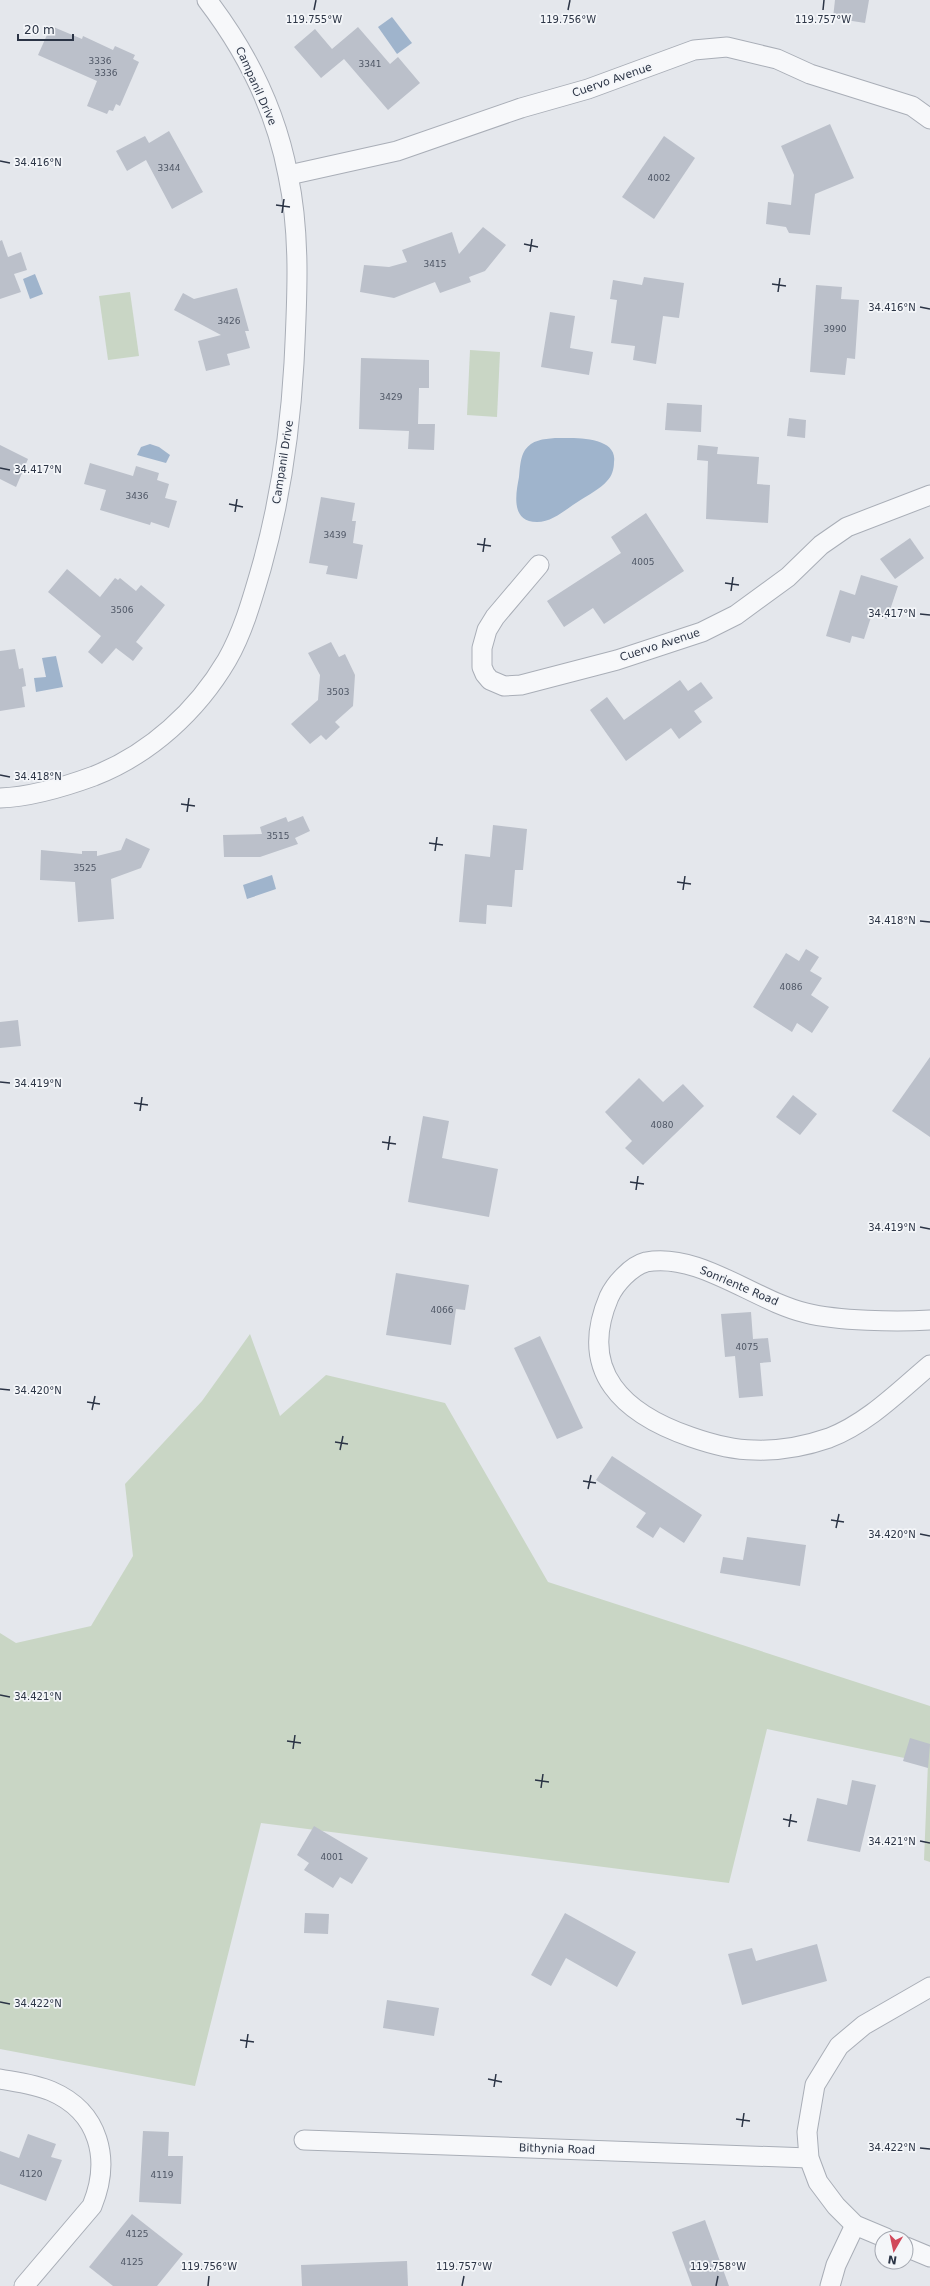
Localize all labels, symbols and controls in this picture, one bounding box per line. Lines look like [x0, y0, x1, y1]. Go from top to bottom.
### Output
text: 119.755°W [286, 14, 342, 25]
text: 119.756°W [540, 14, 596, 25]
text: 119.757°W [795, 14, 851, 25]
scale bar [18, 16, 73, 42]
text: 20 m [24, 23, 55, 37]
street label: Campanil Drive [233, 45, 279, 128]
house number: 3336 [89, 56, 112, 66]
house number: 3341 [359, 59, 381, 69]
street label: Cuervo Avenue [570, 60, 654, 100]
house number: 3336 [95, 68, 118, 78]
text: 34.416°N [14, 157, 62, 168]
house number: 3344 [158, 163, 181, 173]
house number: 4002 [648, 173, 670, 183]
house number: 3415 [424, 259, 446, 269]
text: 34.416°N [868, 302, 916, 313]
house number: 3426 [218, 316, 241, 326]
house number: 3990 [824, 324, 847, 334]
house number: 3429 [380, 392, 403, 402]
street label: Campanil Drive [270, 419, 296, 505]
text: 34.417°N [14, 464, 62, 475]
house number: 3436 [126, 491, 149, 501]
house number: 3439 [324, 530, 347, 540]
house number: 4005 [632, 557, 654, 567]
house number: 3506 [111, 605, 134, 615]
text: 34.417°N [868, 608, 916, 619]
street label: Cuervo Avenue [618, 626, 702, 664]
house number: 3503 [327, 687, 349, 697]
text: 34.418°N [14, 771, 62, 782]
house number: 3515 [267, 831, 289, 841]
house number: 3525 [74, 863, 96, 873]
text: 34.418°N [868, 915, 916, 926]
house number: 4086 [780, 982, 803, 992]
text: 34.419°N [14, 1078, 62, 1089]
house number: 4080 [651, 1120, 674, 1130]
text: 34.419°N [868, 1222, 916, 1233]
street label: Sonriente Road [698, 1264, 780, 1308]
house number: 4066 [431, 1305, 454, 1315]
house number: 4075 [736, 1342, 758, 1352]
text: 34.420°N [14, 1385, 62, 1396]
text: 34.420°N [868, 1529, 916, 1540]
text: 34.421°N [14, 1691, 62, 1702]
text: 34.421°N [868, 1836, 916, 1847]
house number: 4001 [321, 1852, 343, 1862]
text: 34.422°N [14, 1998, 62, 2009]
street label: Bithynia Road [519, 2141, 595, 2157]
text: 34.422°N [868, 2142, 916, 2153]
house number: 4120 [20, 2169, 43, 2179]
house number: 4119 [151, 2170, 174, 2180]
house number: 4125 [126, 2229, 148, 2239]
north arrow [874, 2230, 914, 2270]
text: N [887, 2252, 898, 2267]
house number: 4125 [121, 2257, 143, 2267]
text: 119.756°W [181, 2261, 237, 2272]
text: 119.757°W [436, 2261, 492, 2272]
text: 119.758°W [690, 2261, 746, 2272]

